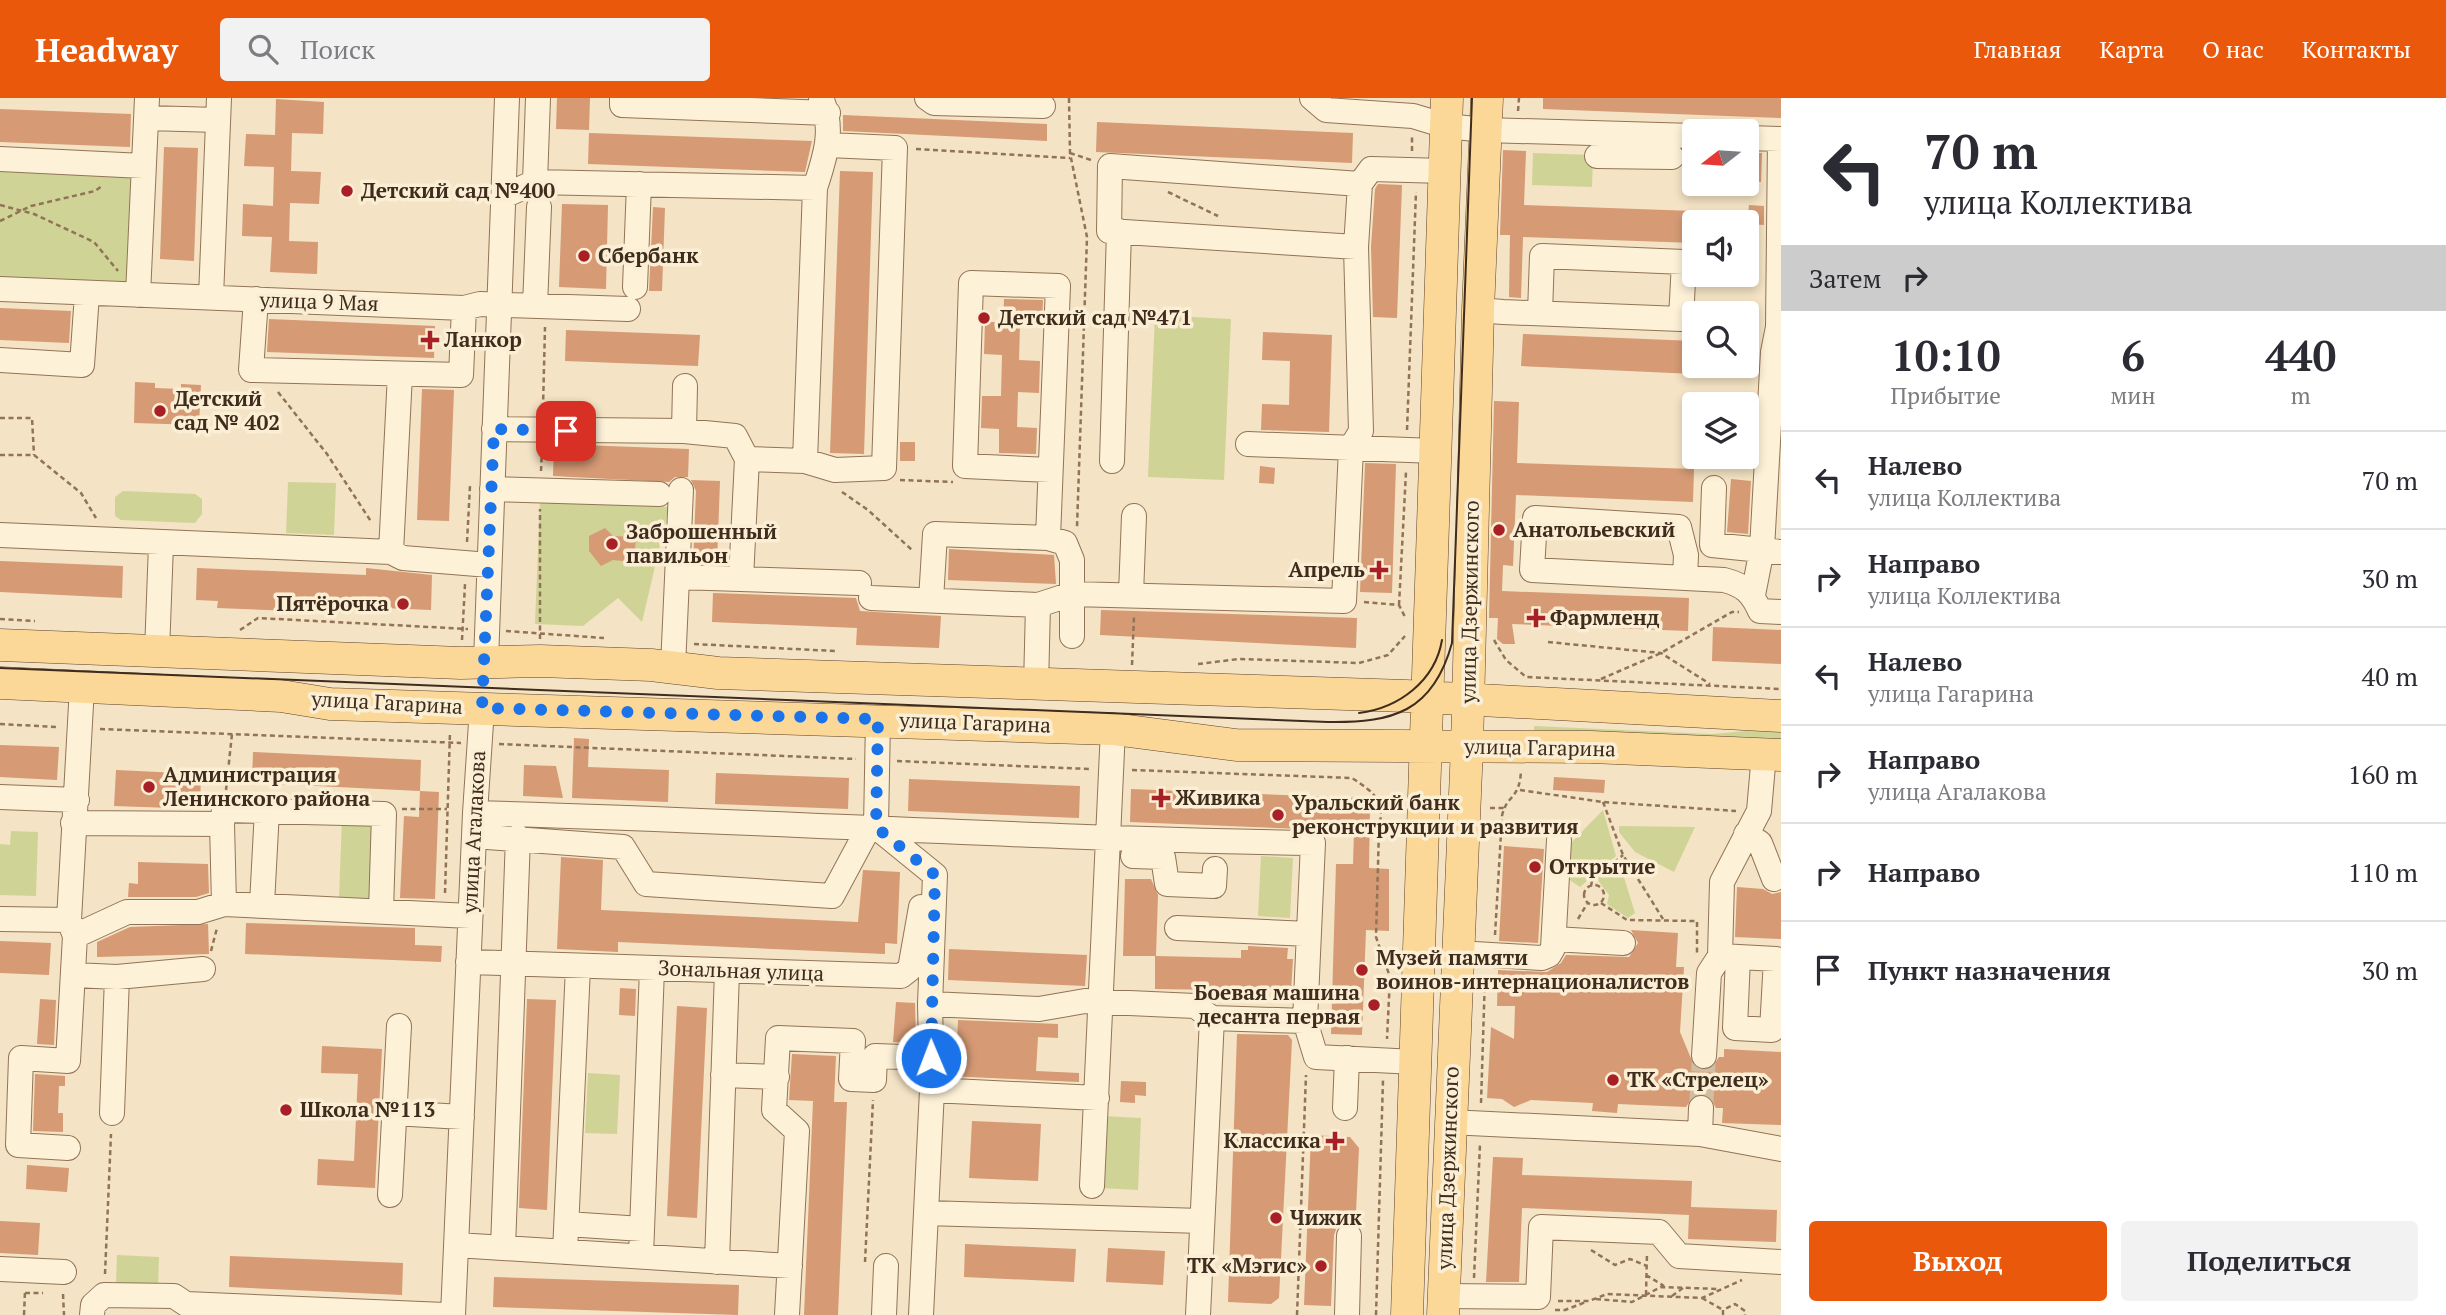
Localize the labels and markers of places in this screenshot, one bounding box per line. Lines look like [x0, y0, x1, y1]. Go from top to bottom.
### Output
place label: Детский сад №400 [361, 176, 555, 204]
marker: Детский сад №400 [339, 183, 355, 199]
place label: Сбербанк [598, 241, 699, 269]
marker: Сбербанк [576, 248, 592, 264]
place label: Детский сад №471 [998, 303, 1192, 331]
marker: Детский сад №471 [976, 310, 992, 326]
place label: Ланкор [443, 325, 522, 353]
marker: Ланкор [422, 332, 438, 348]
place label: Детский сад № 402 [174, 384, 280, 436]
pin [536, 401, 596, 461]
marker: Детский сад № 402 [152, 403, 168, 419]
place label: Анатольевский [1513, 515, 1675, 543]
place label: Заброшенный павильон [626, 517, 777, 569]
marker: Анатольевский [1491, 522, 1507, 538]
marker: Заброшенный павильон [604, 536, 620, 552]
place label: Апрель [1288, 555, 1365, 583]
marker: Апрель [1371, 562, 1387, 578]
place label: Пятёрочка [276, 589, 389, 617]
marker: Пятёрочка [395, 596, 411, 612]
place label: Фармленд [1550, 603, 1660, 631]
marker: Фармленд [1528, 610, 1544, 626]
place label: Администрация Ленинского района [162, 760, 370, 812]
marker: Администрация Ленинского района [141, 779, 157, 795]
place label: Живика [1175, 783, 1261, 811]
place label: Уральский банк реконструкции и развития [1292, 788, 1579, 840]
marker: Живика [1153, 790, 1169, 806]
marker: Уральский банк реконструкции и развития [1270, 807, 1286, 823]
place label: Открытие [1549, 852, 1656, 880]
marker: Открытие [1527, 859, 1543, 875]
place label: Музей памяти воинов-интернационалистов [1376, 943, 1689, 995]
marker: Музей памяти воинов-интернационалистов [1354, 962, 1370, 978]
place label: Боевая машина десанта первая [1194, 978, 1360, 1030]
marker: Боевая машина десанта первая [1366, 997, 1382, 1013]
place label: ТК «Стрелец» [1627, 1065, 1769, 1093]
marker: ТК «Стрелец» [1605, 1072, 1621, 1088]
place label: Школа №113 [300, 1095, 435, 1123]
marker: Школа №113 [278, 1102, 294, 1118]
place label: Классика [1224, 1126, 1321, 1154]
marker: Классика [1327, 1133, 1343, 1149]
place label: Чижик [1290, 1203, 1362, 1231]
marker: Чижик [1268, 1210, 1284, 1226]
place label: ТК «Мэгис» [1187, 1251, 1307, 1279]
marker: ТК «Мэгис» [1313, 1258, 1329, 1274]

